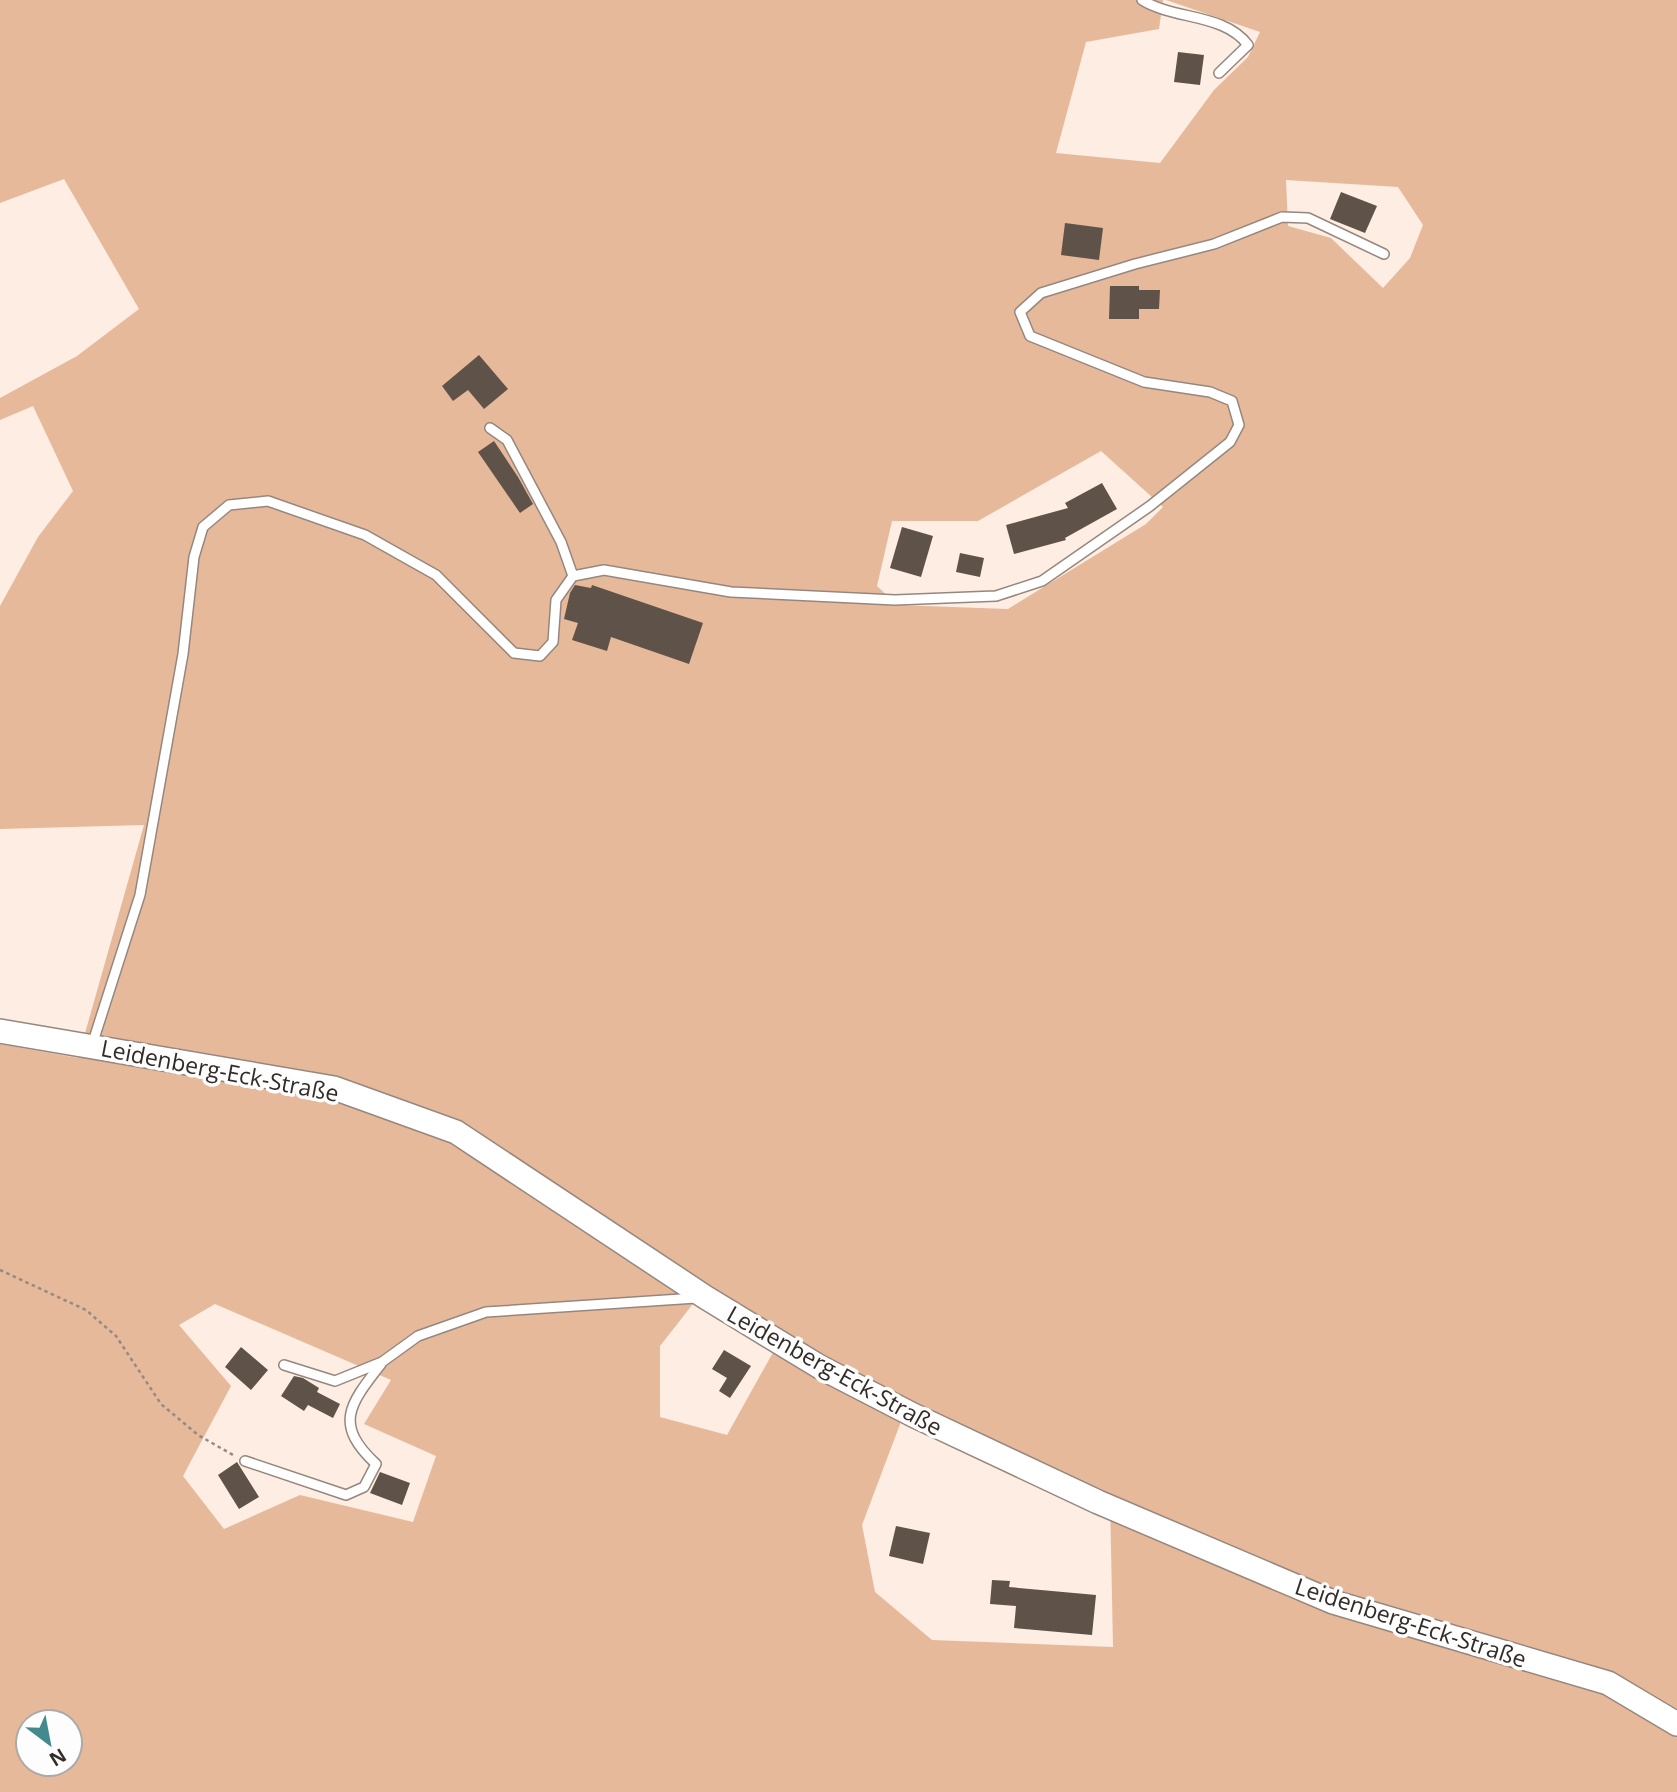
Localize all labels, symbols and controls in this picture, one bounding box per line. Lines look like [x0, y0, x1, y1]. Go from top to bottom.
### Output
street label: Leidenberg-Eck-Straße [98, 1031, 342, 1109]
street label: Leidenberg-Eck-Straße [722, 1297, 948, 1443]
street label: Leidenberg-Eck-Straße [1291, 1569, 1531, 1675]
north arrow [14, 1708, 84, 1778]
text: N [45, 1742, 71, 1773]

